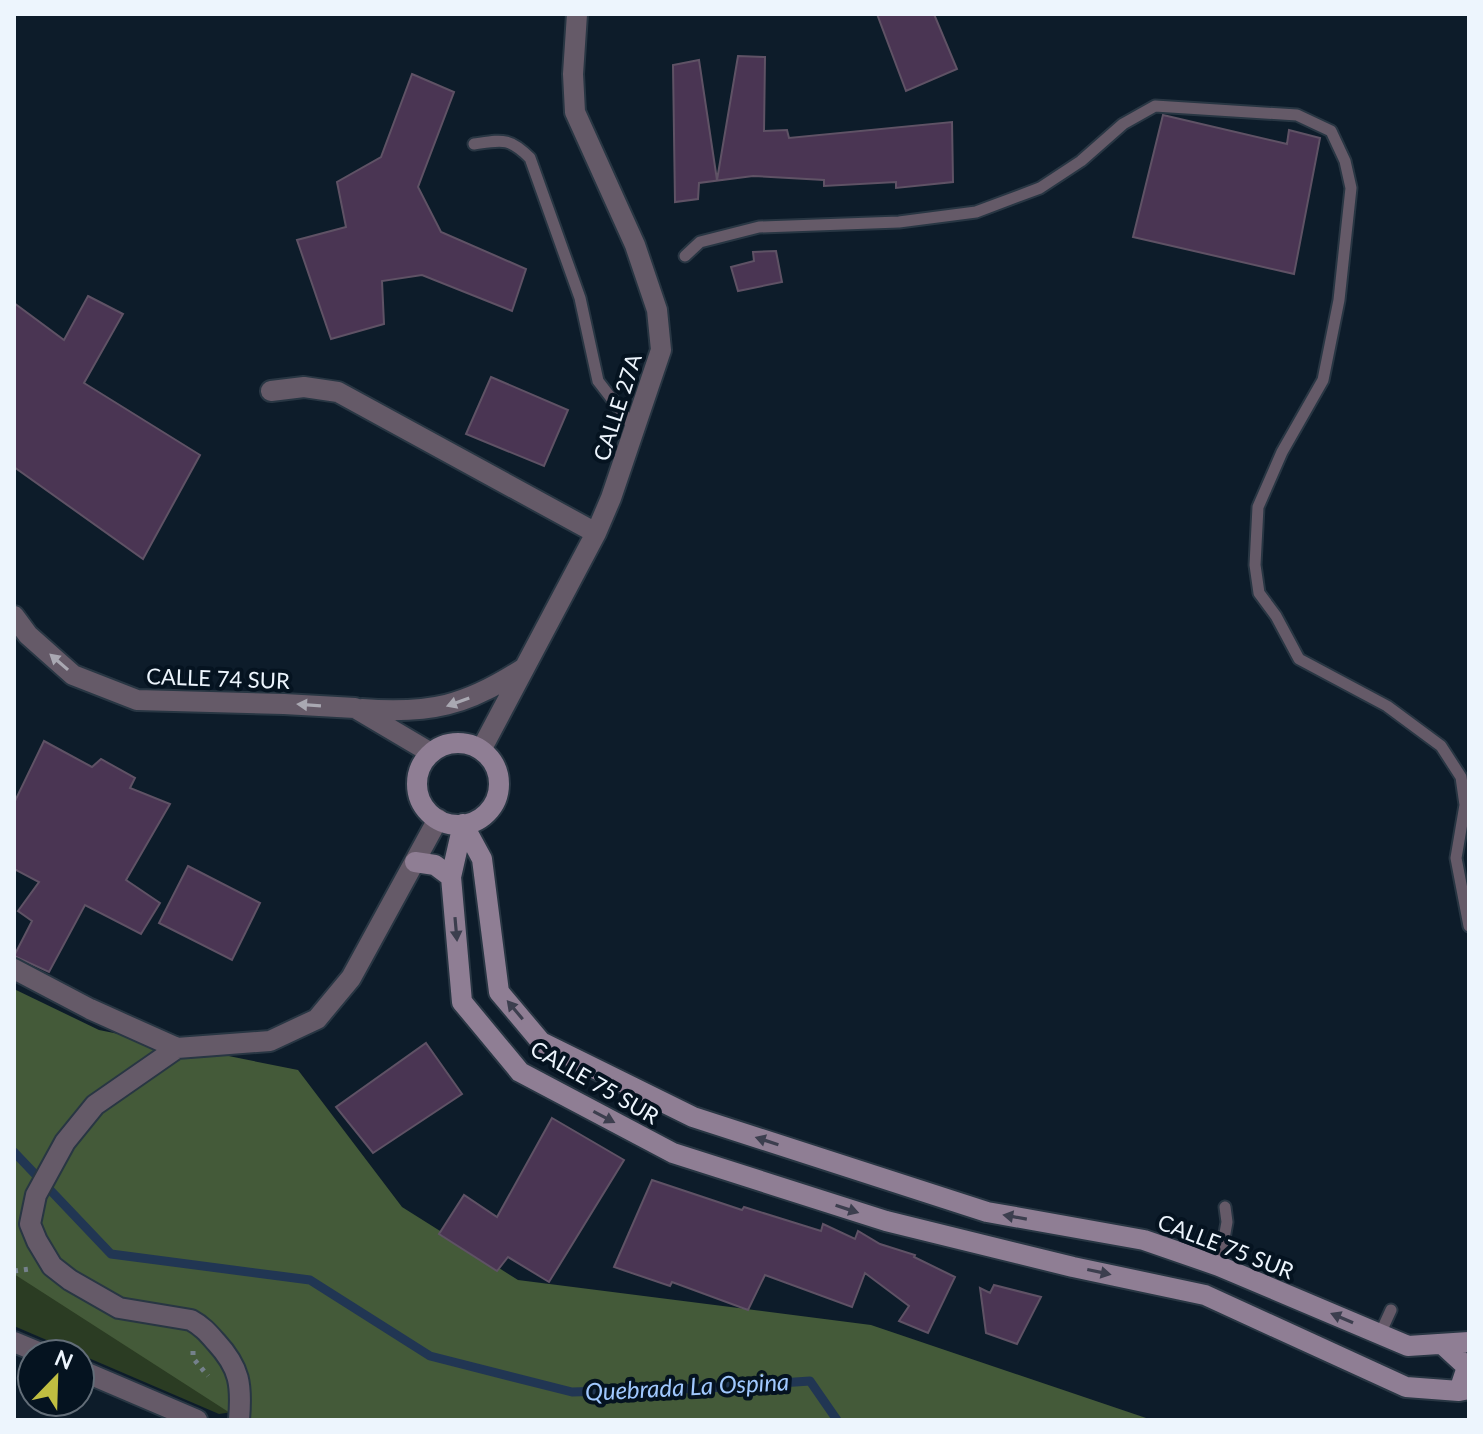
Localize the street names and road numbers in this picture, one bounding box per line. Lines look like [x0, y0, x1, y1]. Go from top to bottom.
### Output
street label: CALLE 27A [587, 350, 647, 464]
street label: CALLE 74 SUR [146, 662, 290, 694]
street label: CALLE 75 SUR [526, 1034, 664, 1130]
street label: CALLE 75 SUR [1154, 1208, 1298, 1284]

